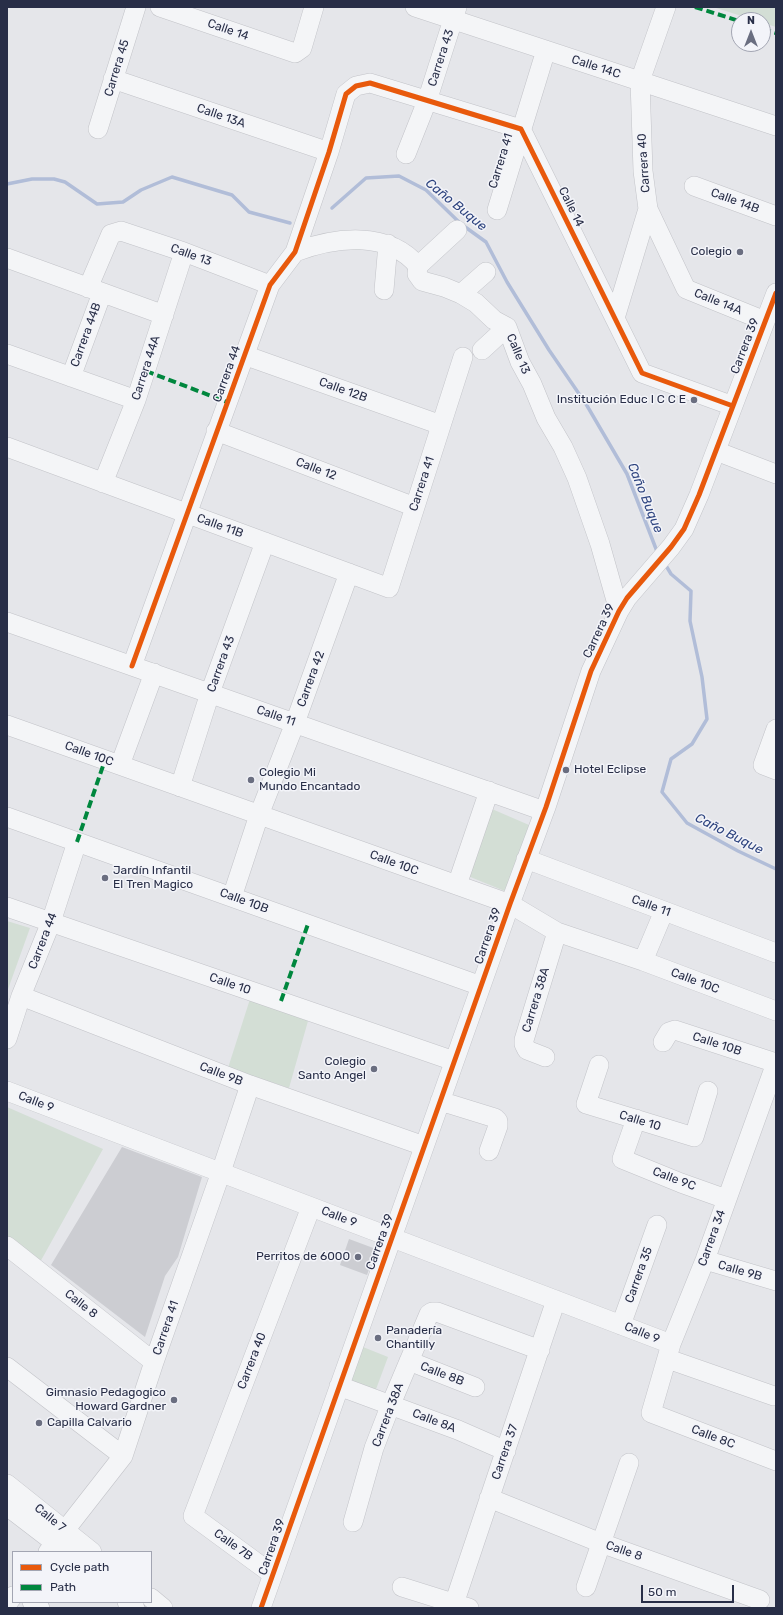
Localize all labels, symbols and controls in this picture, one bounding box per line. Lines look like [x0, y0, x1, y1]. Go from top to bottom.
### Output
north arrow [731, 12, 771, 52]
text: N [747, 14, 755, 27]
street label: Calle 14 [205, 16, 251, 44]
street label: Carrera 43 [425, 28, 457, 88]
street label: Carrera 45 [101, 38, 133, 98]
street label: Calle 14C [570, 52, 622, 82]
street label: Calle 13A [195, 101, 247, 131]
street label: Carrera 41 [486, 132, 516, 190]
street label: Carrera 40 [635, 133, 653, 193]
water label: Caño Buque [422, 176, 490, 234]
street label: Calle 14 [555, 185, 587, 229]
street label: Calle 14B [709, 186, 761, 216]
street label: Calle 13 [169, 241, 213, 269]
place label: Colegio [691, 245, 732, 259]
marker: Colegio [735, 247, 745, 257]
street label: Calle 14A [692, 286, 744, 318]
street label: Carrera 44B [68, 301, 104, 369]
street label: Carrera 39 [728, 316, 762, 376]
street label: Calle 13 [503, 332, 533, 376]
street label: Carrera 44A [129, 334, 163, 402]
street label: Carrera 44 [210, 344, 244, 404]
street label: Calle 12B [317, 375, 369, 405]
place label: Institución Educ I C C E [557, 393, 686, 407]
marker: Institución Educ I C C E [689, 395, 699, 405]
street label: Calle 12 [294, 455, 338, 483]
street label: Carrera 41 [406, 455, 438, 513]
water label: Caño Buque [624, 461, 666, 535]
street label: Calle 11B [195, 511, 245, 541]
street label: Carrera 39 [580, 601, 618, 661]
street label: Carrera 43 [204, 634, 238, 694]
street label: Carrera 42 [294, 649, 328, 709]
street label: Calle 11 [255, 703, 297, 729]
street label: Calle 10C [63, 739, 115, 769]
place label: Hotel Eclipse [574, 763, 646, 777]
marker: Hotel Eclipse [561, 765, 571, 775]
place label: Colegio Mi Mundo Encantado [259, 766, 360, 794]
marker: Colegio Mi Mundo Encantado [246, 775, 256, 785]
water label: Caño Buque [692, 810, 766, 858]
street label: Calle 10C [368, 848, 420, 878]
place label: Jardín Infantil El Tren Magico [113, 864, 193, 892]
marker: Jardín Infantil El Tren Magico [100, 873, 110, 883]
street label: Calle 10B [218, 886, 270, 916]
street label: Calle 11 [630, 892, 672, 920]
street label: Carrera 39 [472, 906, 504, 966]
street label: Carrera 44 [26, 911, 60, 971]
street label: Calle 10C [669, 965, 721, 997]
street label: Carrera 38A [519, 966, 553, 1034]
street label: Calle 10 [207, 970, 253, 998]
street label: Calle 10B [691, 1029, 743, 1059]
place label: Colegio Santo Angel [298, 1055, 366, 1083]
street label: Calle 9B [197, 1059, 245, 1089]
marker: Colegio Santo Angel [369, 1064, 379, 1074]
street label: Calle 9 [16, 1089, 56, 1115]
street label: Calle 10 [617, 1108, 663, 1134]
street label: Calle 9C [650, 1164, 698, 1194]
street label: Calle 9 [319, 1204, 359, 1230]
street label: Carrera 34 [695, 1208, 729, 1268]
street label: Carrera 39 [363, 1212, 397, 1272]
street label: Carrera 35 [622, 1245, 656, 1305]
place label: Perritos de 6000 [256, 1250, 350, 1264]
marker: Perritos de 6000 [353, 1252, 363, 1262]
street label: Calle 9B [716, 1258, 764, 1284]
street label: Calle 8 [62, 1287, 100, 1321]
street label: Carrera 41 [150, 1299, 182, 1357]
street label: Calle 9 [622, 1319, 662, 1347]
place label: Panadería Chantilly [386, 1324, 442, 1352]
street label: Carrera 40 [235, 1331, 269, 1391]
marker: Panadería Chantilly [373, 1333, 383, 1343]
street label: Calle 8B [418, 1359, 466, 1389]
street label: Carrera 38A [369, 1381, 407, 1449]
place label: Gimnasio Pedagogico Howard Gardner [46, 1386, 166, 1414]
marker: Gimnasio Pedagogico Howard Gardner [169, 1395, 179, 1405]
street label: Calle 8A [410, 1406, 458, 1436]
place label: Capilla Calvario [47, 1416, 132, 1430]
marker: Capilla Calvario [34, 1418, 44, 1428]
street label: Carrera 37 [489, 1422, 521, 1482]
street label: Calle 8C [689, 1422, 737, 1452]
street label: Calle 7 [31, 1501, 69, 1535]
street label: Carrera 39 [256, 1517, 288, 1577]
street label: Calle 7B [211, 1526, 255, 1564]
street label: Calle 8 [604, 1538, 644, 1564]
legend [12, 1551, 152, 1603]
text: Cycle path [50, 1560, 109, 1574]
scale bar [643, 1577, 736, 1603]
text: Path [50, 1580, 76, 1594]
text: 50 m [648, 1585, 676, 1599]

